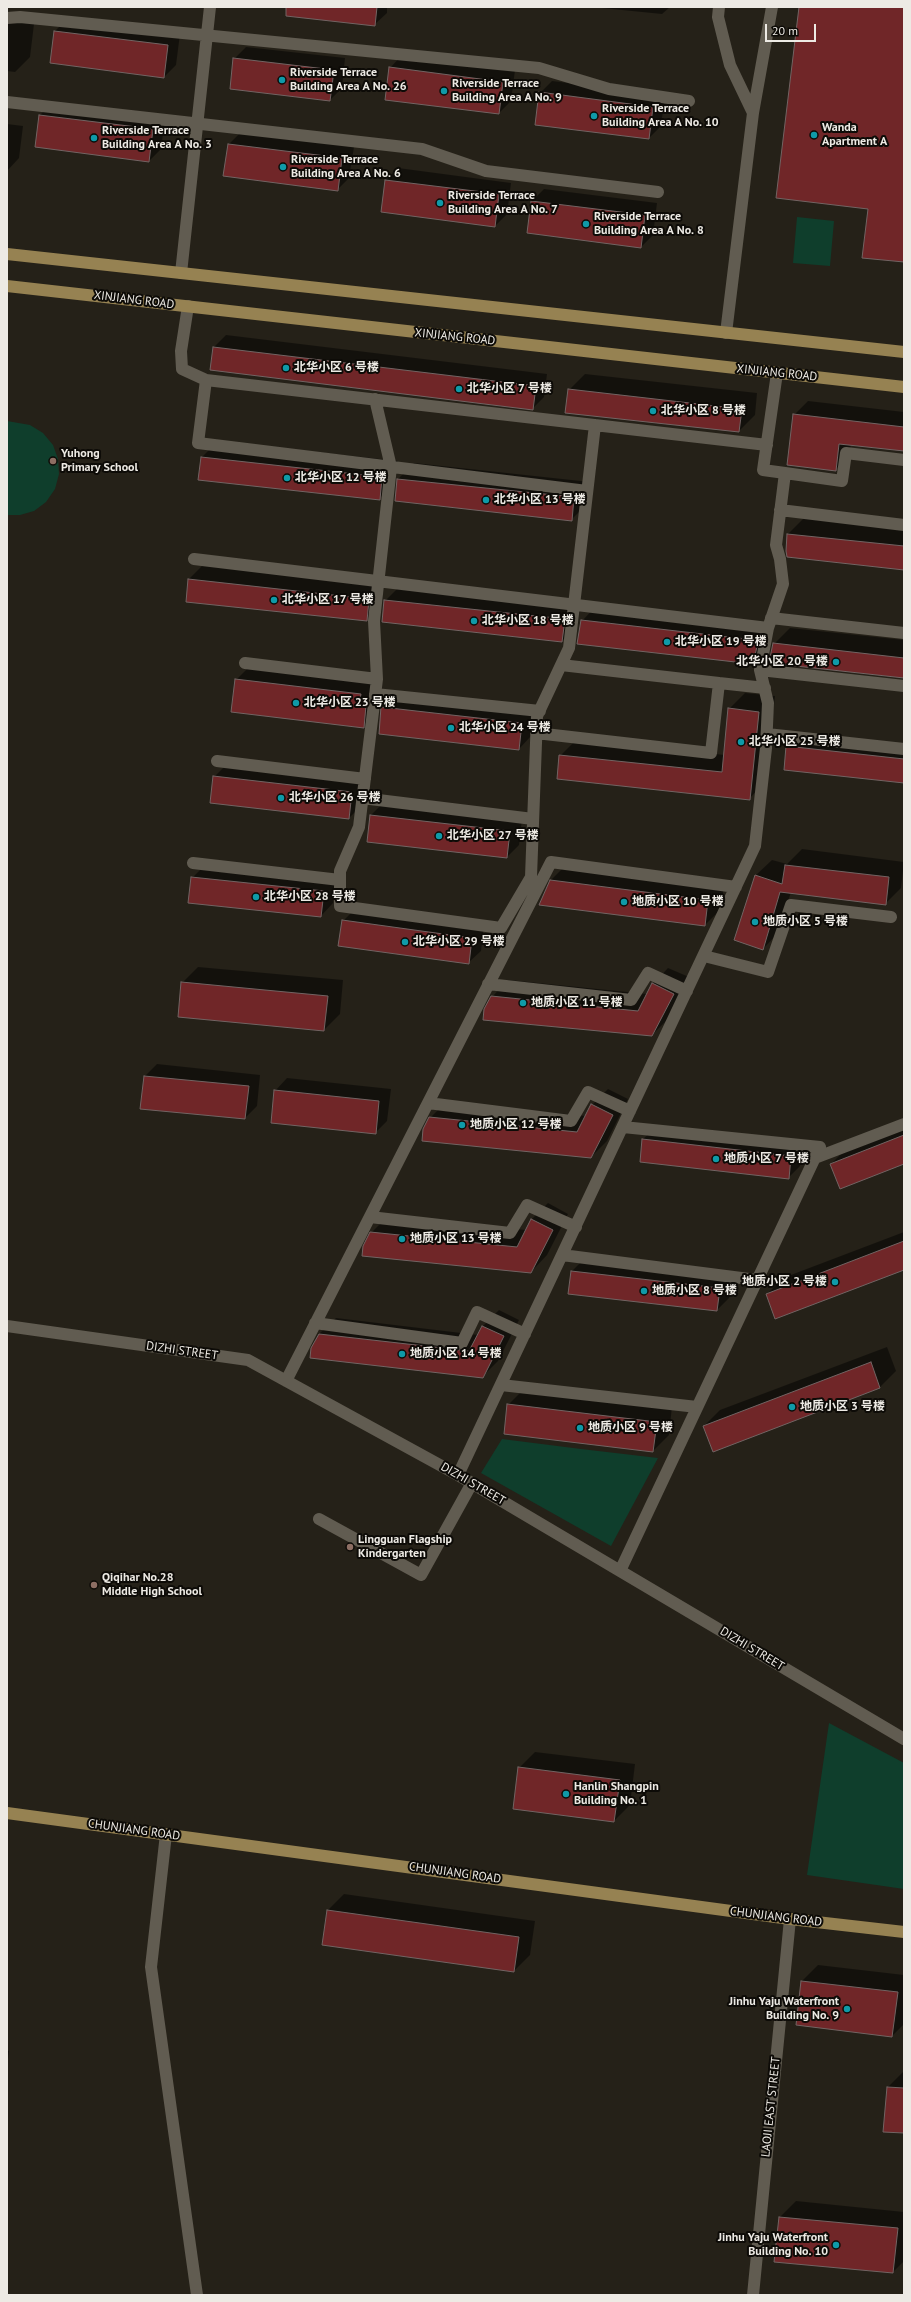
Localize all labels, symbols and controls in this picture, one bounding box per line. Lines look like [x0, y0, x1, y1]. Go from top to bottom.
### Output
scale bar [767, 16, 818, 42]
text: 20 m [772, 23, 798, 38]
place label: Riverside Terrace Building Area A No. 26 [290, 66, 407, 94]
marker: Riverside Terrace Building Area A No. 26 [277, 75, 287, 85]
place label: Riverside Terrace Building Area A No. 9 [452, 77, 562, 105]
marker: Riverside Terrace Building Area A No. 9 [439, 86, 449, 96]
place label: Riverside Terrace Building Area A No. 10 [602, 102, 719, 130]
marker: Riverside Terrace Building Area A No. 10 [589, 111, 599, 121]
place label: Wanda Apartment A [822, 121, 887, 149]
place label: Riverside Terrace Building Area A No. 3 [102, 124, 212, 152]
marker: Wanda Apartment A [809, 130, 819, 140]
marker: Riverside Terrace Building Area A No. 3 [89, 133, 99, 143]
place label: Riverside Terrace Building Area A No. 6 [291, 153, 401, 181]
marker: Riverside Terrace Building Area A No. 6 [278, 162, 288, 172]
place label: Riverside Terrace Building Area A No. 7 [448, 189, 558, 217]
marker: Riverside Terrace Building Area A No. 7 [435, 198, 445, 208]
place label: Riverside Terrace Building Area A No. 8 [594, 210, 704, 238]
marker: Riverside Terrace Building Area A No. 8 [581, 219, 591, 229]
street label: XINJIANG ROAD [93, 288, 175, 312]
street label: XINJIANG ROAD [414, 326, 496, 348]
place label: 北华小区 6 号楼 [294, 361, 379, 375]
street label: XINJIANG ROAD [736, 362, 818, 384]
marker: 北华小区 6 号楼 [281, 363, 291, 373]
place label: 北华小区 7 号楼 [467, 382, 552, 396]
marker: 北华小区 7 号楼 [454, 384, 464, 394]
place label: 北华小区 8 号楼 [661, 404, 746, 418]
marker: 北华小区 8 号楼 [648, 406, 658, 416]
place label: Yuhong Primary School [61, 447, 138, 475]
marker: Yuhong Primary School [48, 456, 58, 466]
place label: 北华小区 12 号楼 [295, 471, 387, 485]
marker: 北华小区 12 号楼 [282, 473, 292, 483]
place label: 北华小区 13 号楼 [494, 493, 586, 507]
marker: 北华小区 13 号楼 [481, 495, 491, 505]
place label: 北华小区 17 号楼 [282, 593, 374, 607]
marker: 北华小区 17 号楼 [269, 595, 279, 605]
place label: 北华小区 18 号楼 [482, 614, 574, 628]
marker: 北华小区 18 号楼 [469, 616, 479, 626]
place label: 北华小区 19 号楼 [675, 635, 767, 649]
marker: 北华小区 19 号楼 [662, 637, 672, 647]
place label: 北华小区 20 号楼 [736, 655, 828, 669]
marker: 北华小区 20 号楼 [831, 657, 841, 667]
place label: 北华小区 23 号楼 [304, 696, 396, 710]
marker: 北华小区 23 号楼 [291, 698, 301, 708]
place label: 北华小区 24 号楼 [459, 721, 551, 735]
marker: 北华小区 24 号楼 [446, 723, 456, 733]
place label: 北华小区 25 号楼 [749, 735, 841, 749]
marker: 北华小区 25 号楼 [736, 737, 746, 747]
place label: 北华小区 26 号楼 [289, 791, 381, 805]
marker: 北华小区 26 号楼 [276, 793, 286, 803]
place label: 北华小区 27 号楼 [447, 829, 539, 843]
marker: 北华小区 27 号楼 [434, 831, 444, 841]
place label: 北华小区 28 号楼 [264, 890, 356, 904]
marker: 北华小区 28 号楼 [251, 892, 261, 902]
place label: 地质小区 10 号楼 [632, 895, 724, 909]
marker: 地质小区 10 号楼 [619, 897, 629, 907]
place label: 地质小区 5 号楼 [763, 915, 848, 929]
marker: 地质小区 5 号楼 [750, 917, 760, 927]
place label: 北华小区 29 号楼 [413, 935, 505, 949]
marker: 北华小区 29 号楼 [400, 937, 410, 947]
place label: 地质小区 11 号楼 [531, 996, 623, 1010]
marker: 地质小区 11 号楼 [518, 998, 528, 1008]
place label: 地质小区 12 号楼 [470, 1118, 562, 1132]
marker: 地质小区 12 号楼 [457, 1120, 467, 1130]
place label: 地质小区 7 号楼 [724, 1152, 809, 1166]
marker: 地质小区 7 号楼 [711, 1154, 721, 1164]
place label: 地质小区 13 号楼 [410, 1232, 502, 1246]
marker: 地质小区 13 号楼 [397, 1234, 407, 1244]
place label: 地质小区 2 号楼 [742, 1275, 827, 1289]
marker: 地质小区 2 号楼 [830, 1277, 840, 1287]
place label: 地质小区 8 号楼 [652, 1284, 737, 1298]
marker: 地质小区 8 号楼 [639, 1286, 649, 1296]
street label: DIZHI STREET [145, 1339, 219, 1363]
place label: 地质小区 14 号楼 [410, 1347, 502, 1361]
marker: 地质小区 14 号楼 [397, 1349, 407, 1359]
place label: 地质小区 3 号楼 [800, 1400, 885, 1414]
marker: 地质小区 3 号楼 [787, 1402, 797, 1412]
place label: 地质小区 9 号楼 [588, 1421, 673, 1435]
marker: 地质小区 9 号楼 [575, 1423, 585, 1433]
street label: DIZHI STREET [438, 1460, 508, 1508]
place label: Lingguan Flagship Kindergarten [358, 1533, 452, 1561]
marker: Lingguan Flagship Kindergarten [345, 1542, 355, 1552]
place label: Qiqihar No.28 Middle High School [102, 1571, 202, 1599]
marker: Qiqihar No.28 Middle High School [89, 1580, 99, 1590]
street label: DIZHI STREET [717, 1624, 787, 1674]
place label: Hanlin Shangpin Building No. 1 [574, 1780, 659, 1808]
marker: Hanlin Shangpin Building No. 1 [561, 1789, 571, 1799]
street label: CHUNJIANG ROAD [87, 1816, 181, 1844]
street label: CHUNJIANG ROAD [408, 1859, 502, 1887]
street label: CHUNJIANG ROAD [729, 1904, 823, 1930]
place label: Jinhu Yaju Waterfront Building No. 9 [729, 1995, 839, 2023]
marker: Jinhu Yaju Waterfront Building No. 9 [842, 2004, 852, 2014]
street label: LAOJI EAST STREET [759, 2056, 783, 2158]
place label: Jinhu Yaju Waterfront Building No. 10 [718, 2231, 828, 2259]
marker: Jinhu Yaju Waterfront Building No. 10 [831, 2240, 841, 2250]

